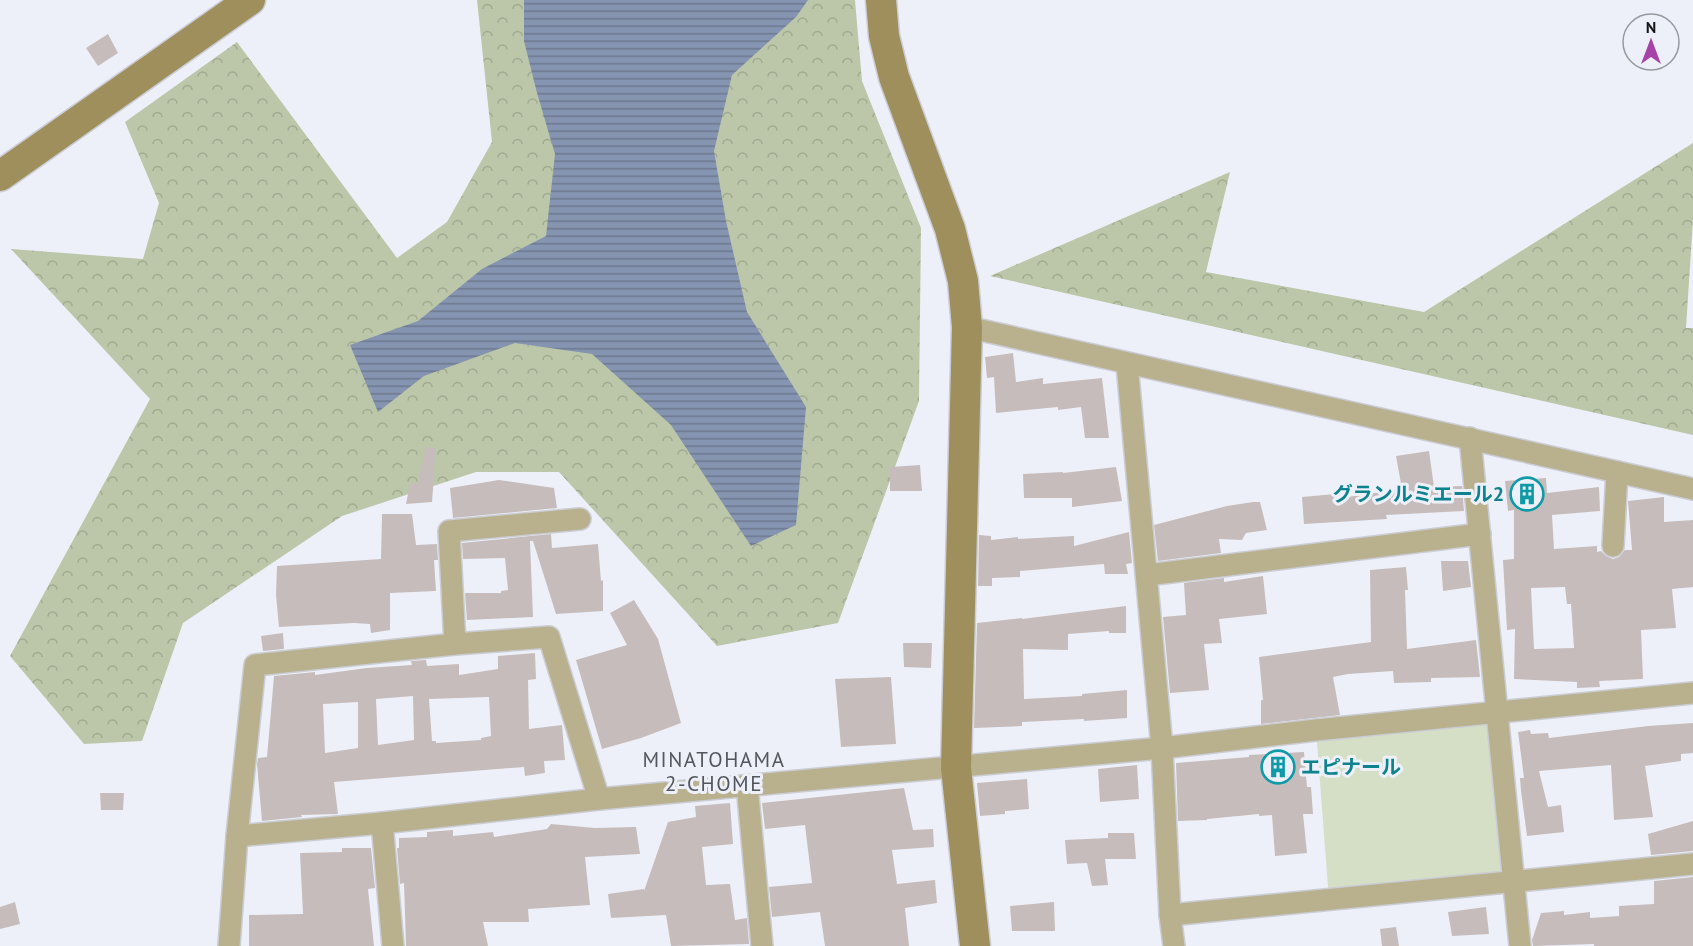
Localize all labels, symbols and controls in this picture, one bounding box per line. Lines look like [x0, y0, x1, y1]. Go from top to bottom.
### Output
north arrow [1621, 12, 1681, 72]
text: N [1646, 17, 1656, 37]
building icon: グランルミエール2 [1509, 476, 1545, 512]
place label: グランルミエール2 [1333, 481, 1504, 507]
district label: MINATOHAMA 2-CHOME [642, 746, 786, 797]
building icon: エピナール [1260, 749, 1296, 785]
place label: エピナール [1301, 754, 1401, 780]

